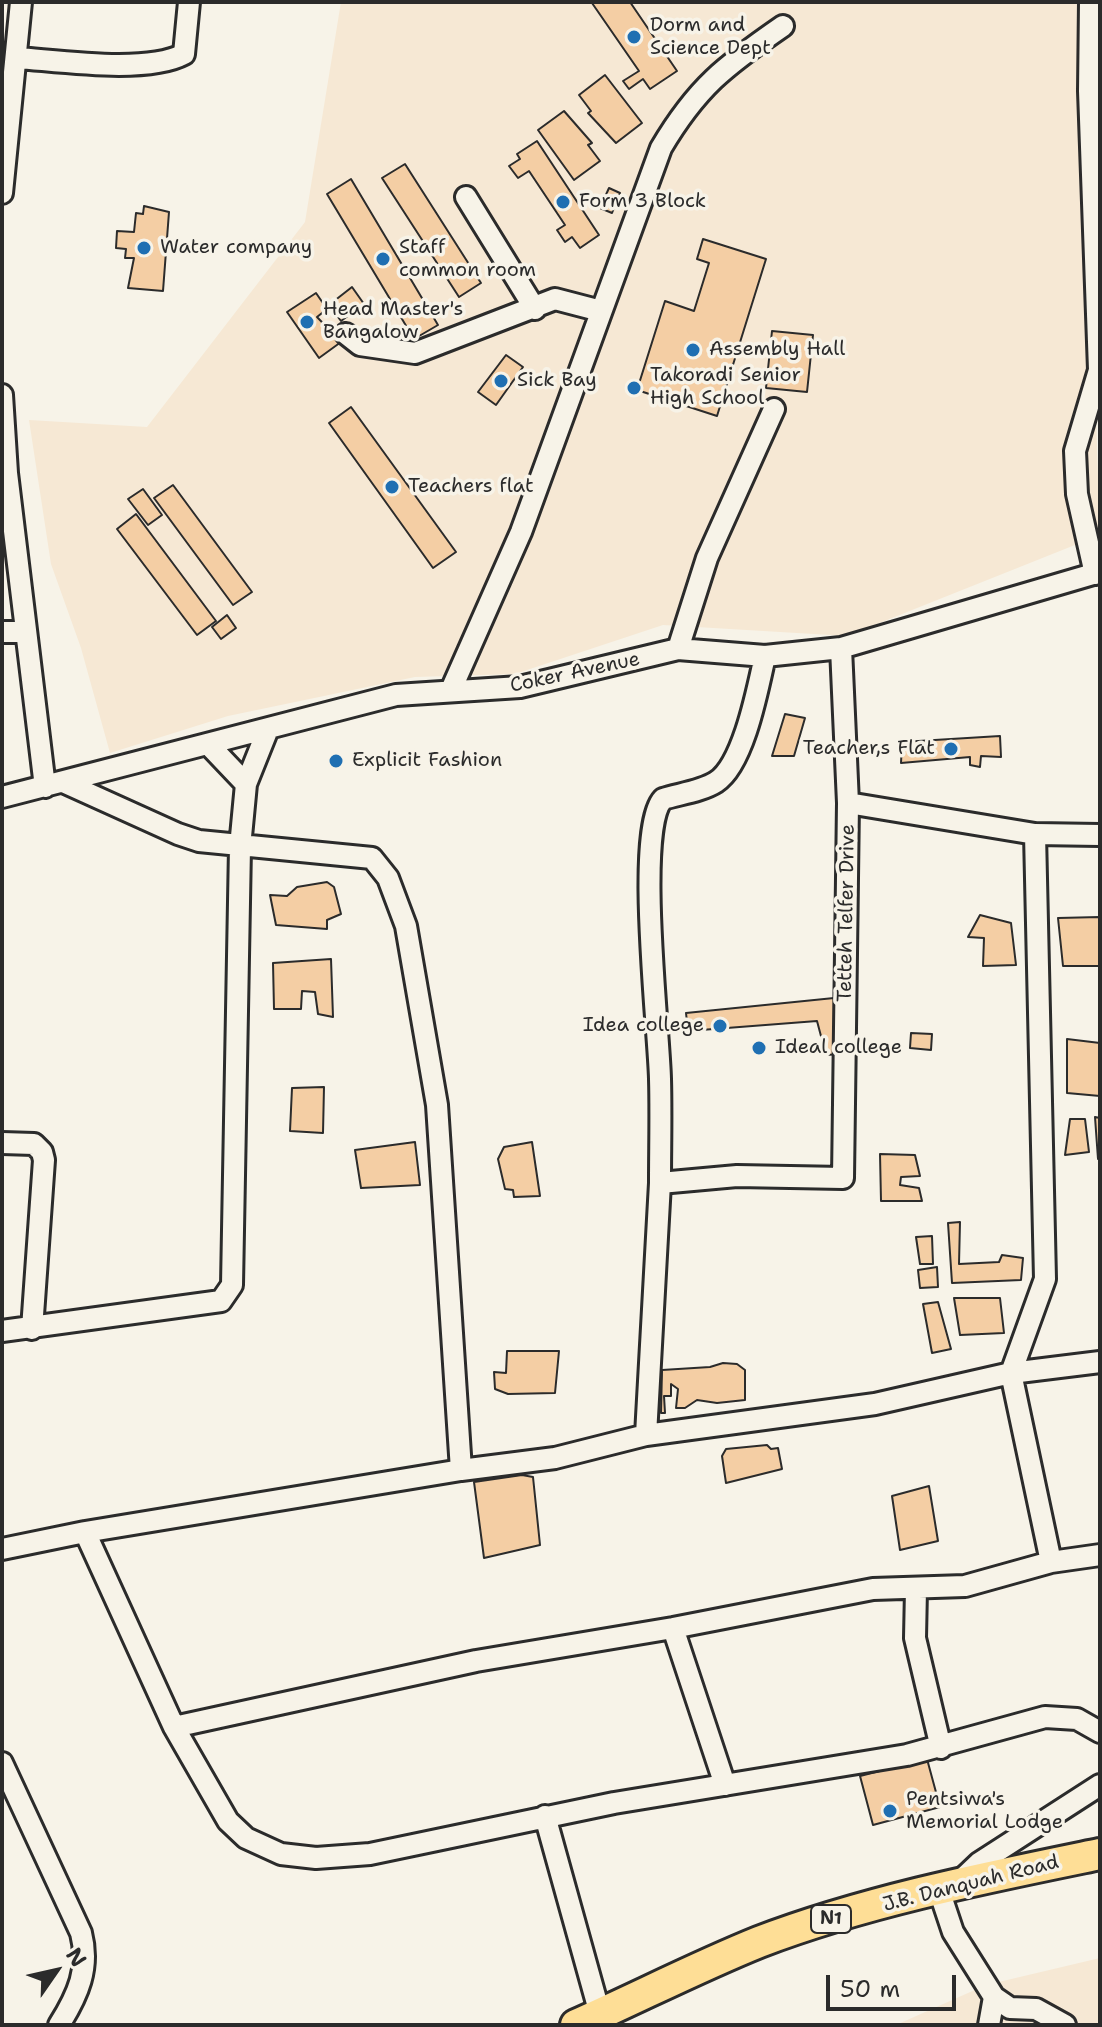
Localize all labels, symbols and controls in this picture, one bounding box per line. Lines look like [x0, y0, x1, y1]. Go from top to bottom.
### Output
place label: Dorm and Science Dept [650, 14, 771, 61]
marker: Dorm and Science Dept [625, 28, 643, 46]
place label: Form 3 Block [579, 190, 706, 214]
marker: Form 3 Block [554, 193, 572, 211]
place label: Water company [160, 236, 312, 260]
place label: Staff common room [399, 236, 536, 283]
marker: Water company [135, 239, 153, 257]
marker: Staff common room [374, 250, 392, 268]
place label: Head Master's Bangalow [323, 298, 463, 345]
marker: Head Master's Bangalow [298, 313, 316, 331]
place label: Assembly Hall [709, 338, 845, 362]
marker: Assembly Hall [684, 341, 702, 359]
place label: Takoradi Senior High School [650, 364, 801, 411]
place label: Sick Bay [517, 369, 597, 393]
marker: Sick Bay [492, 372, 510, 390]
marker: Takoradi Senior High School [625, 379, 643, 397]
place label: Teachers flat [408, 475, 534, 499]
marker: Teachers flat [383, 478, 401, 496]
street label: Coker Avenue [508, 648, 642, 698]
place label: Teacher,s Flat [803, 737, 935, 761]
marker: Teacher,s Flat [942, 740, 960, 758]
place label: Explicit Fashion [352, 749, 502, 773]
marker: Explicit Fashion [327, 752, 345, 770]
street label: Tetteh Telfer Drive [833, 824, 861, 1002]
place label: Idea college [583, 1014, 704, 1038]
marker: Idea college [711, 1017, 729, 1035]
place label: Ideal college [775, 1036, 902, 1060]
marker: Ideal college [750, 1039, 768, 1057]
place label: Pentsiwa's Memorial Lodge [906, 1788, 1063, 1835]
marker: Pentsiwa's Memorial Lodge [881, 1802, 899, 1820]
street label: J.B. Danquah Road [881, 1851, 1061, 1917]
road number: N1 [811, 1905, 851, 1933]
north arrow [16, 1931, 96, 2011]
text: N [59, 1942, 93, 1973]
scale bar [830, 1959, 960, 2009]
text: 50 m [840, 1973, 900, 2005]

